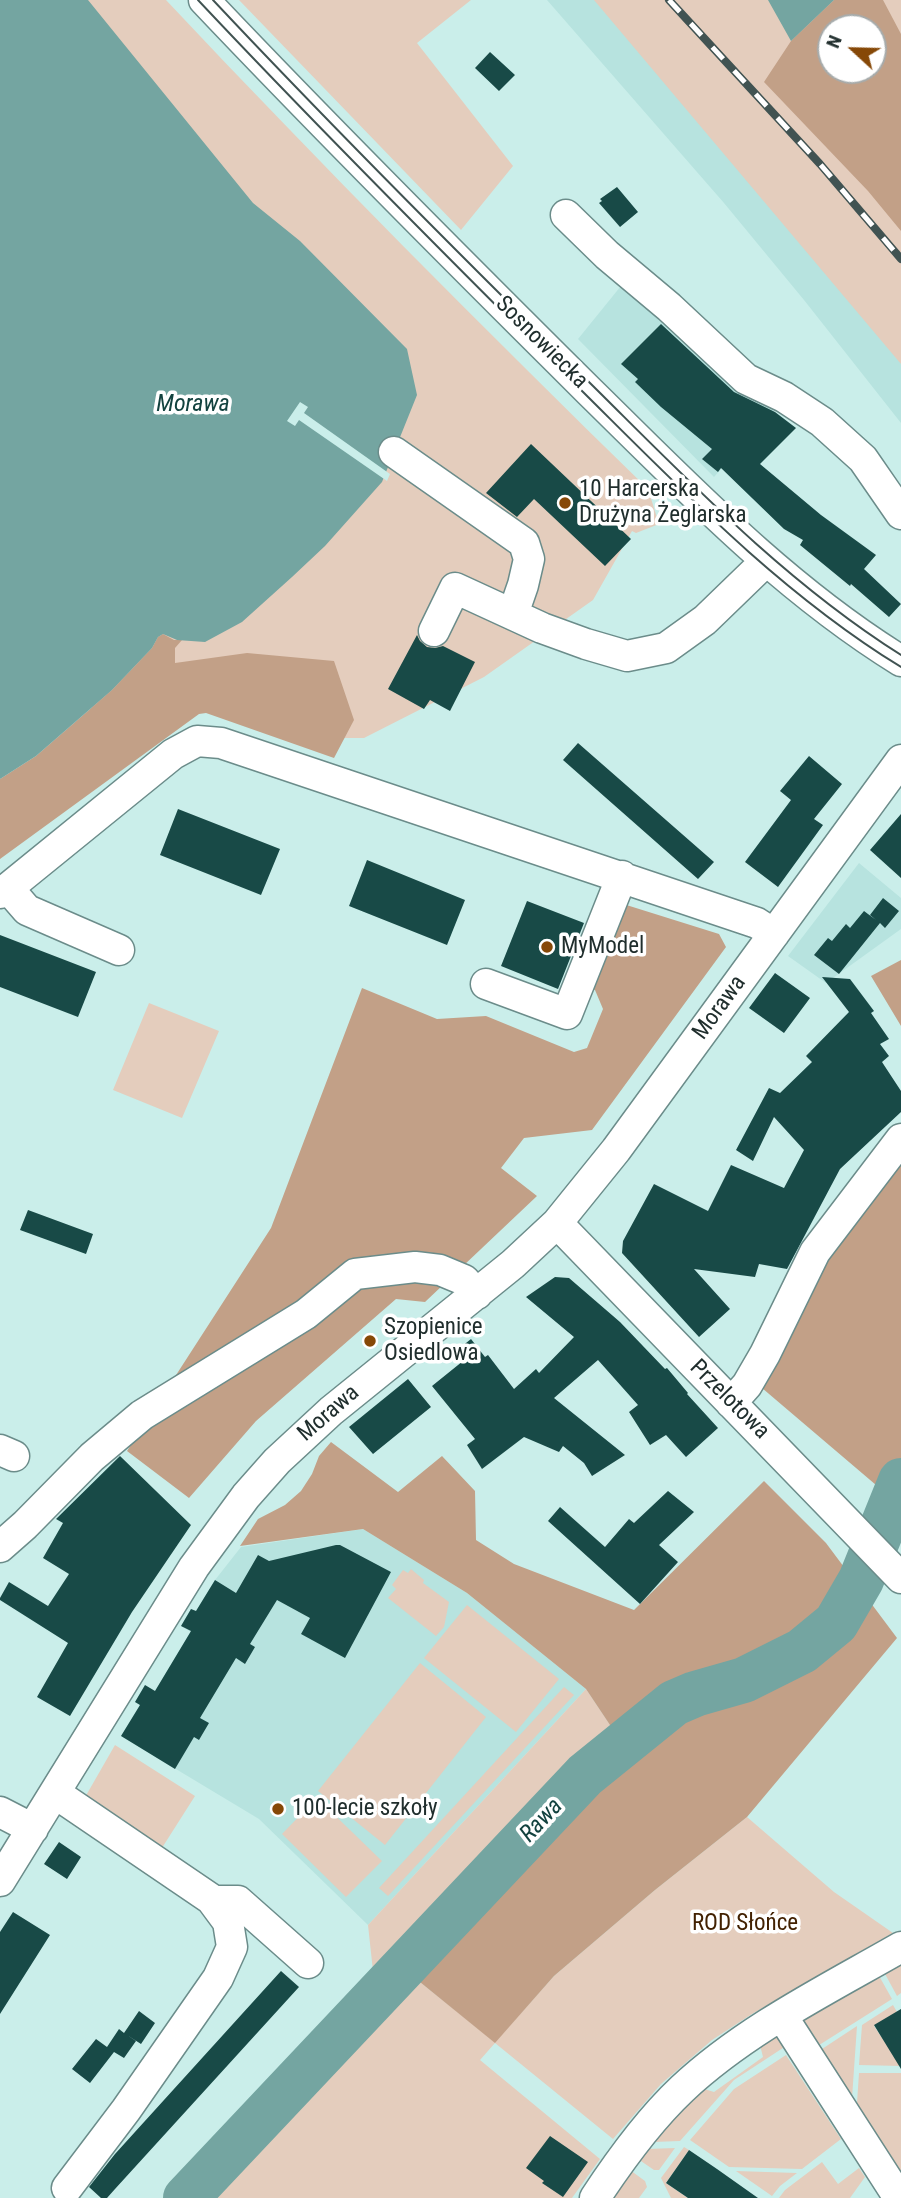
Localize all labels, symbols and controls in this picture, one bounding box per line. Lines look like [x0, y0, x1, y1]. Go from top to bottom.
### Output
north arrow [817, 14, 887, 84]
text: N [821, 32, 847, 51]
street label: Sosnowiecka [489, 291, 593, 395]
water label: Morawa [156, 391, 230, 419]
place label: 10 Harcerska Drużyna Żeglarska [579, 476, 746, 530]
marker: 10 Harcerska Drużyna Żeglarska [557, 495, 573, 511]
place label: MyModel [561, 933, 644, 961]
marker: MyModel [539, 939, 555, 955]
street label: Morawa [688, 971, 752, 1045]
place label: Szopienice Osiedlowa [384, 1314, 483, 1368]
marker: Szopienice Osiedlowa [362, 1333, 378, 1349]
street label: Przelotowa [683, 1354, 775, 1446]
street label: Morawa [293, 1380, 365, 1448]
water label: Rawa [514, 1793, 570, 1849]
place label: 100-lecie szkoły [292, 1795, 438, 1823]
marker: 100-lecie szkoły [270, 1801, 286, 1817]
park label: ROD Słońce [692, 1910, 798, 1938]

